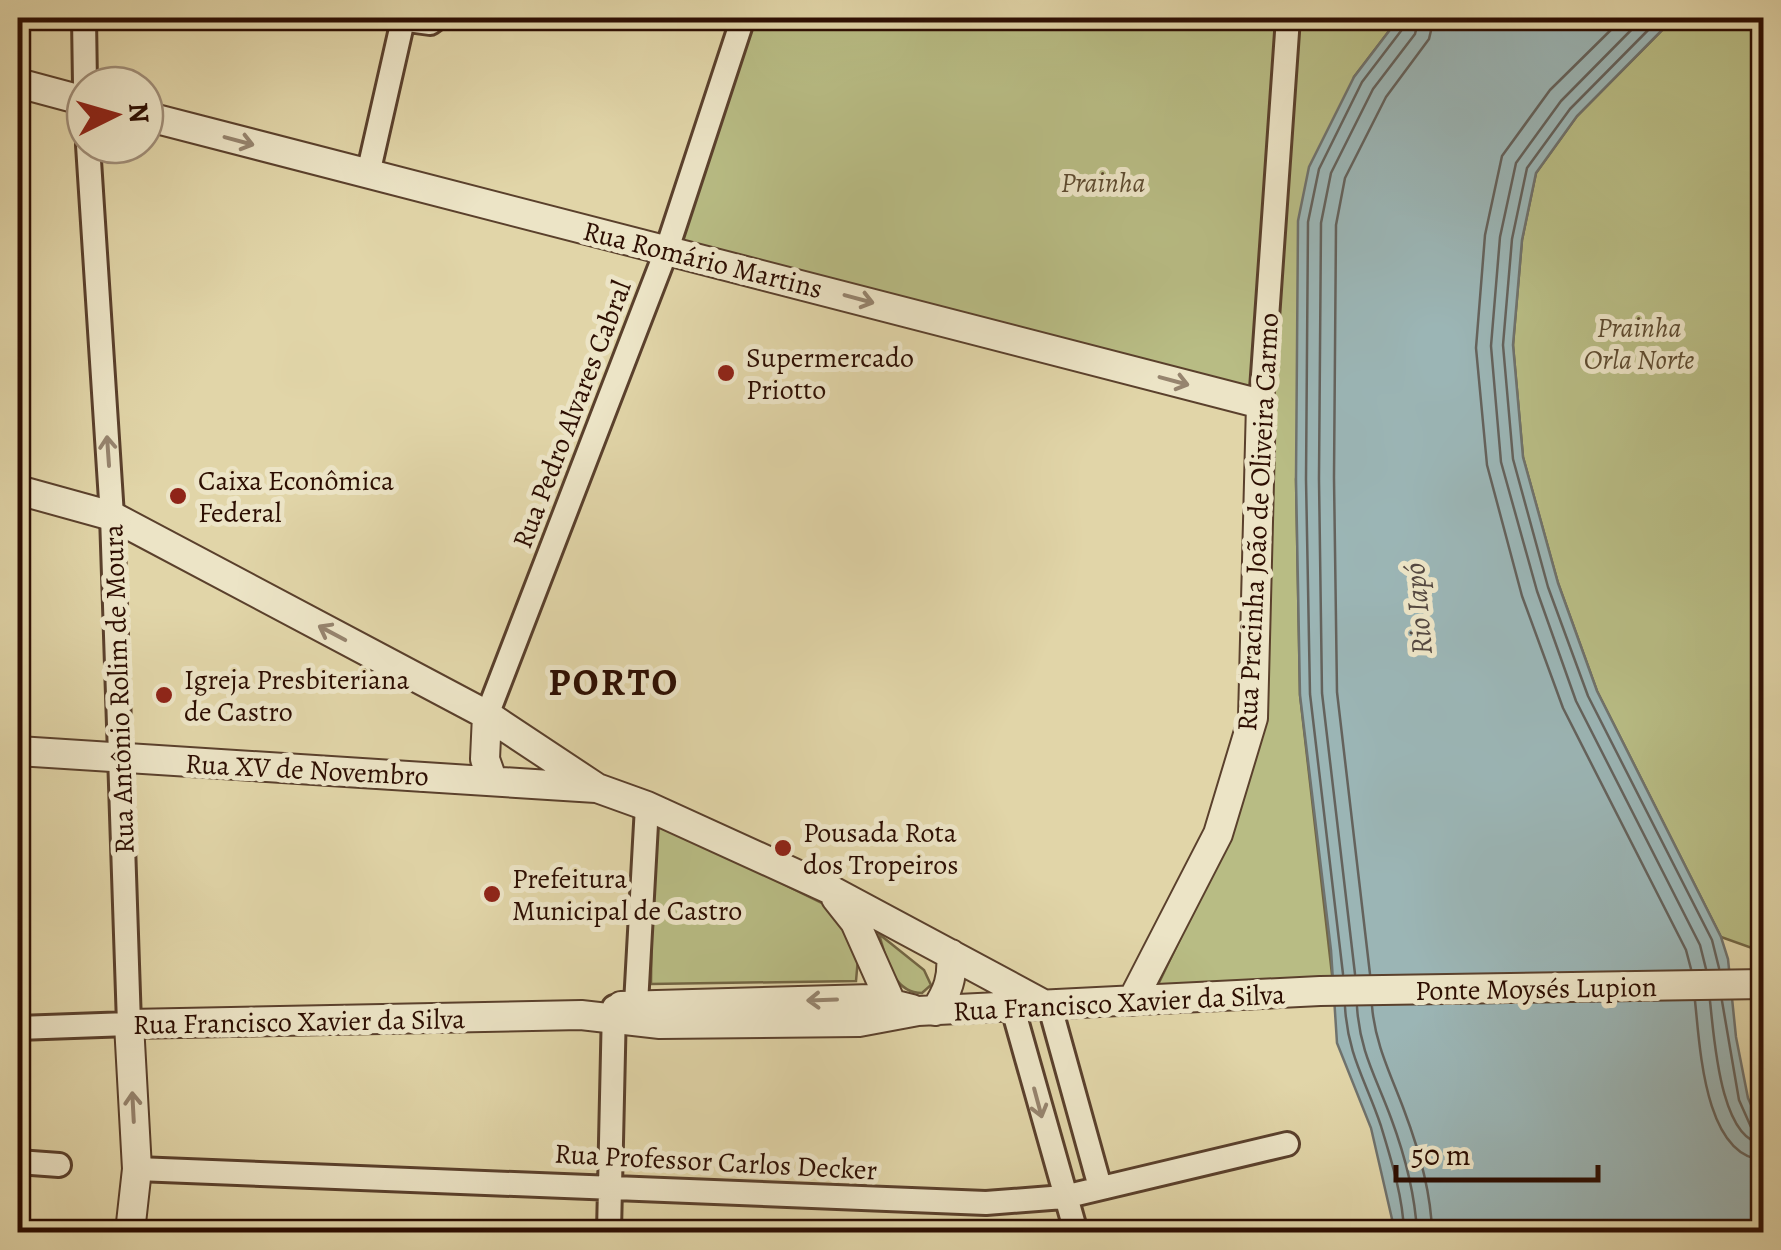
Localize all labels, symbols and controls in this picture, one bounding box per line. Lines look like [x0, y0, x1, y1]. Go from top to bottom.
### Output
north arrow [65, 65, 165, 165]
text: N [119, 101, 159, 125]
one-way arrow [223, 132, 254, 151]
park label: Prainha [1061, 164, 1145, 202]
street label: Rua Romário Martins [579, 212, 827, 308]
street label: Rua Pedro Alvares Cabral [503, 275, 641, 554]
one-way arrow [843, 291, 874, 310]
park label: Prainha Orla Norte [1584, 309, 1694, 379]
street label: Rua Pracinha João de Oliveira Carmo [1228, 312, 1288, 732]
place label: Supermercado Priotto [746, 339, 914, 409]
marker: Supermercado Priotto [715, 362, 737, 384]
one-way arrow [1157, 373, 1189, 391]
one-way arrow [98, 436, 117, 468]
place label: Caixa Econômica Federal [198, 462, 394, 532]
marker: Caixa Econômica Federal [167, 485, 189, 507]
street label: Rua Antônio Rolim de Moura [94, 524, 144, 854]
water label: Rio Iapó [1394, 561, 1442, 657]
one-way arrow [318, 623, 348, 642]
district label: PORTO [548, 656, 680, 708]
place label: Igreja Presbiteriana de Castro [184, 661, 410, 731]
marker: Igreja Presbiteriana de Castro [153, 684, 175, 706]
street label: Rua XV de Novembro [184, 745, 430, 795]
place label: Pousada Rota dos Tropeiros [803, 814, 959, 884]
marker: Pousada Rota dos Tropeiros [772, 837, 794, 859]
place label: Prefeitura Municipal de Castro [512, 860, 742, 930]
marker: Prefeitura Municipal de Castro [481, 883, 503, 905]
street label: Ponte Moysés Lupion [1415, 968, 1657, 1010]
street label: Rua Francisco Xavier da Silva [952, 975, 1286, 1031]
one-way arrow [807, 991, 839, 1010]
street label: Rua Francisco Xavier da Silva [133, 1000, 465, 1044]
one-way arrow [1030, 1087, 1049, 1118]
one-way arrow [123, 1091, 142, 1123]
scale bar [1396, 1120, 1598, 1182]
street label: Rua Professor Carlos Decker [554, 1135, 879, 1189]
text: 50 m [1411, 1135, 1471, 1175]

